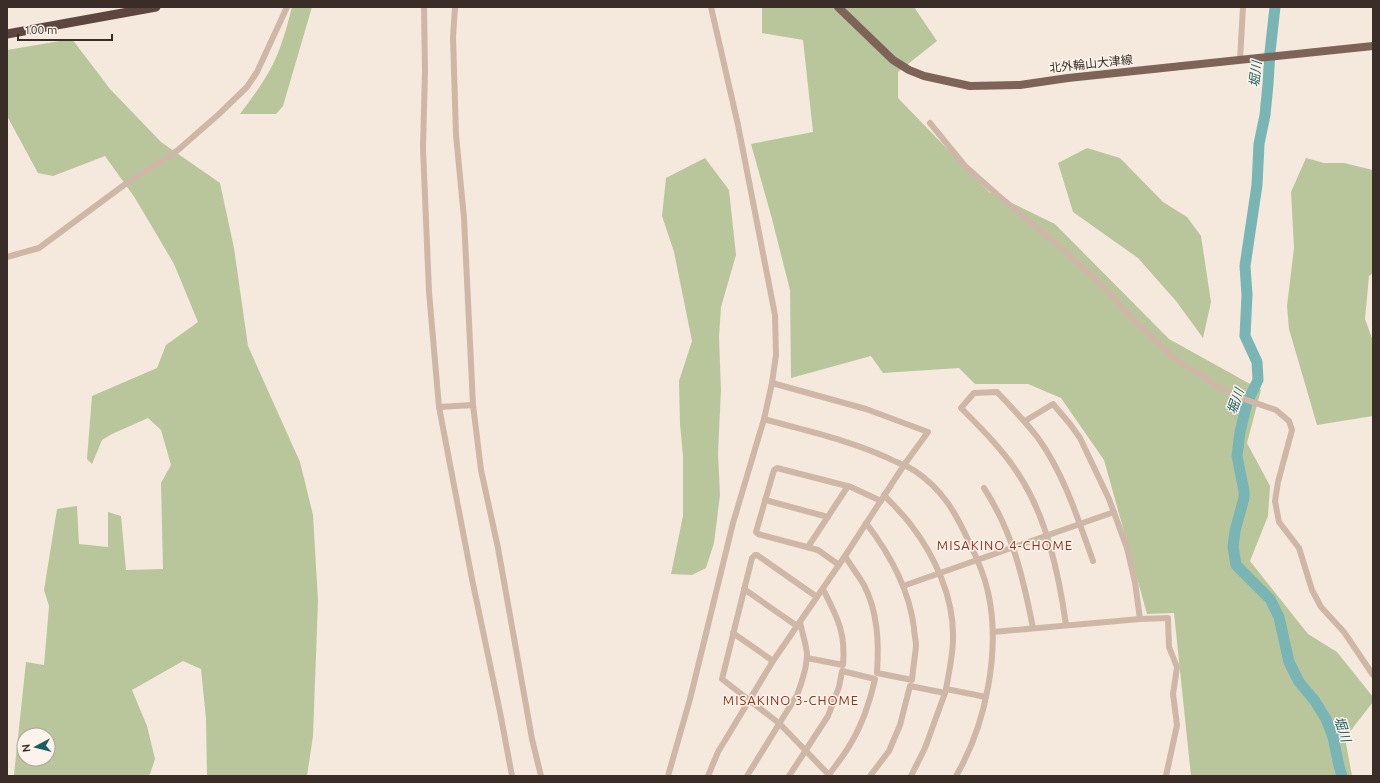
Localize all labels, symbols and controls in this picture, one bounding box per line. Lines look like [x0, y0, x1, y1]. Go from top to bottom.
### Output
scale bar [18, 16, 112, 42]
text: 100 m [24, 23, 57, 36]
street label: 北外輪山大津線 [1048, 53, 1133, 74]
water label: 堀川 [1247, 58, 1264, 88]
water label: 堀川 [1224, 385, 1246, 416]
district label: MISAKINO 4-CHOME [937, 538, 1073, 552]
district label: MISAKINO 3-CHOME [723, 693, 859, 707]
water label: 堀川 [1332, 714, 1354, 745]
north arrow [16, 727, 56, 767]
text: N [20, 743, 33, 753]

